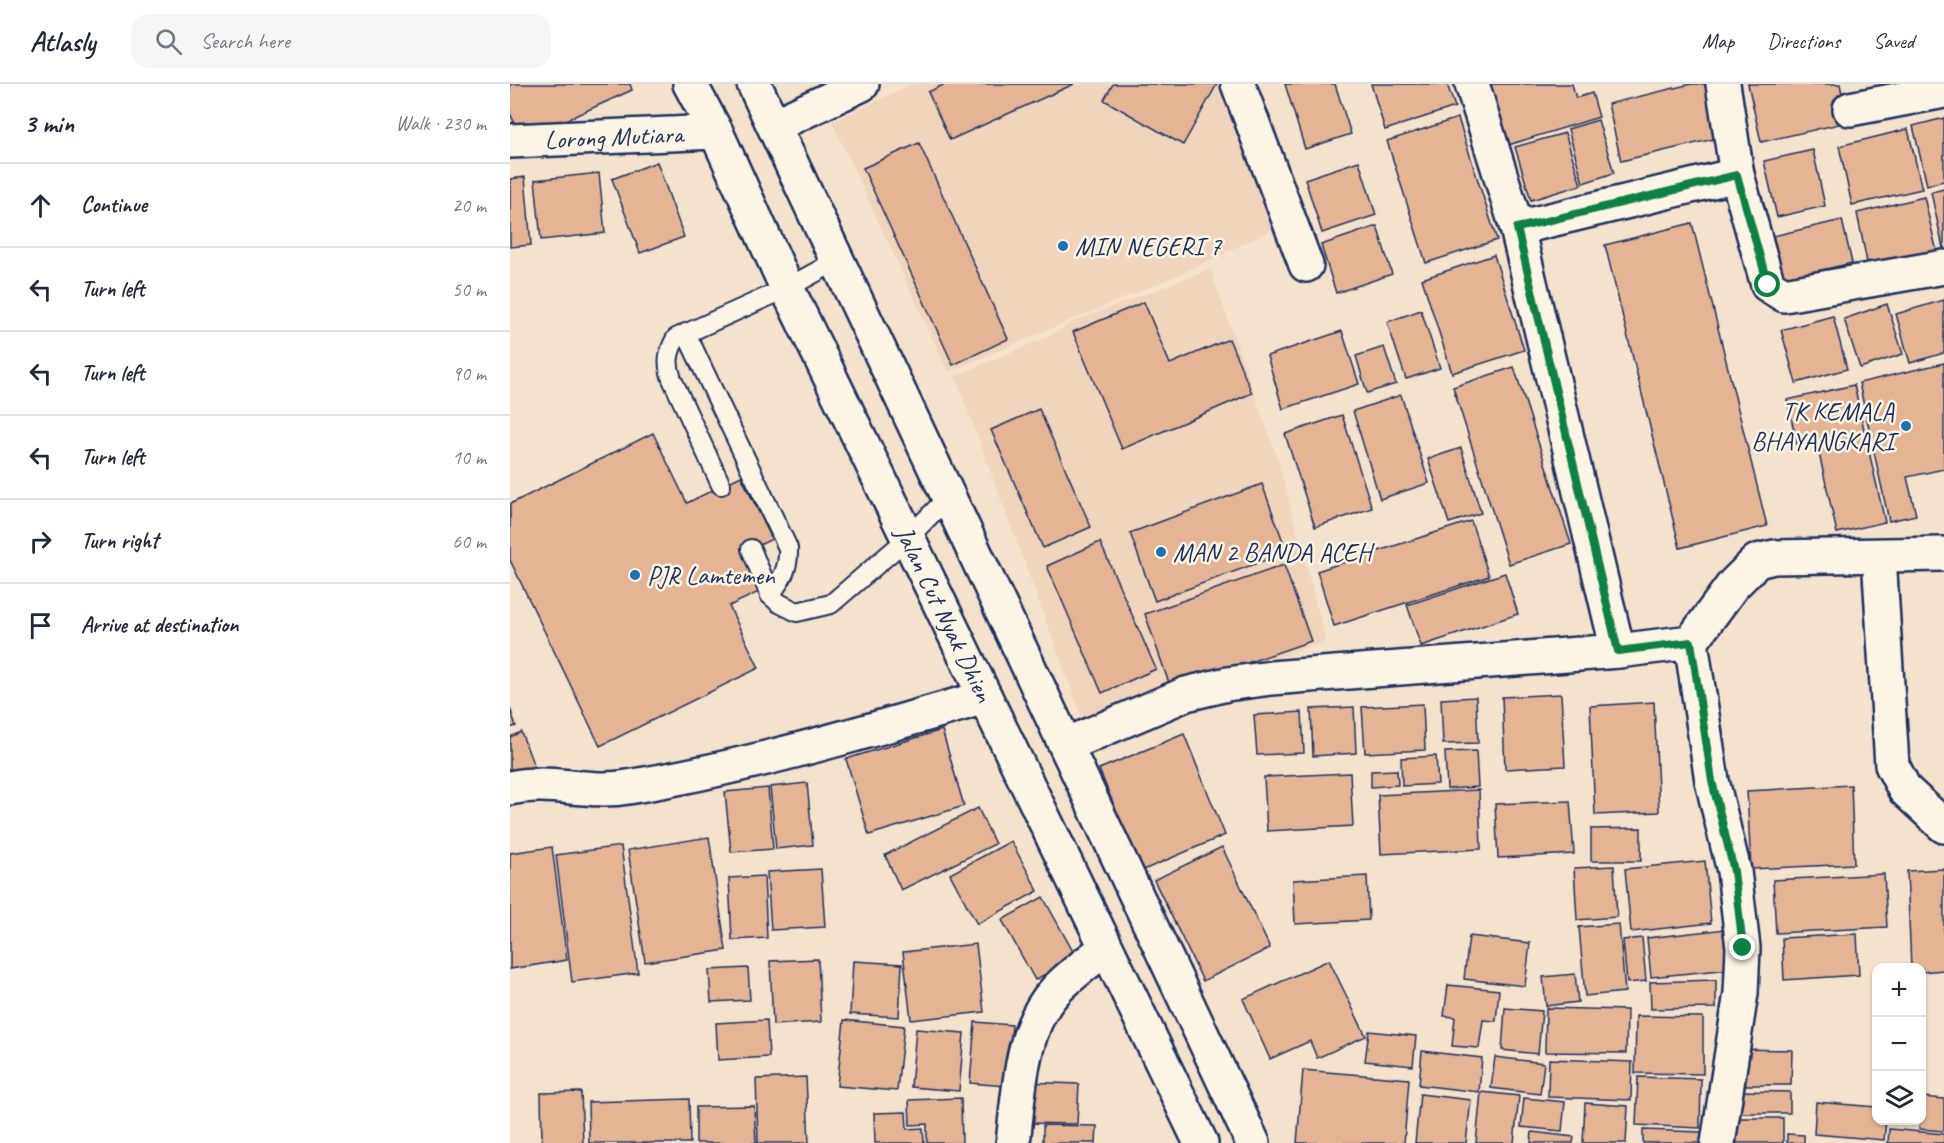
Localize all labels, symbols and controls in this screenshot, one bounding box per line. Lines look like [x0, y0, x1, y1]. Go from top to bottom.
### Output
search box [131, 14, 551, 68]
text: Atlasly [30, 24, 95, 59]
icon: search [152, 25, 185, 58]
text: Search here [200, 27, 290, 55]
text: Map [1702, 28, 1734, 54]
text: Directions [1767, 28, 1840, 54]
text: Saved [1873, 28, 1914, 54]
text: 3 min [24, 107, 74, 140]
text: Walk · 230 m [396, 111, 486, 136]
street label: Lorong Mutiara [544, 117, 686, 156]
icon: ahead [24, 189, 57, 222]
text: Continue [81, 191, 147, 219]
text: 20 m [452, 193, 486, 218]
place label: MIN NEGERI 7 [1075, 230, 1223, 263]
marker: MIN NEGERI 7 [1056, 239, 1070, 253]
route start [1754, 271, 1780, 297]
icon: left [24, 273, 57, 306]
text: Turn left [81, 275, 145, 303]
text: 50 m [452, 277, 486, 302]
icon: left [24, 357, 57, 390]
text: Turn left [81, 359, 145, 387]
text: 90 m [452, 361, 486, 386]
place label: TK KEMALA BHAYANGKARI [1751, 395, 1900, 458]
marker: TK KEMALA BHAYANGKARI [1899, 419, 1913, 433]
icon: left [24, 441, 57, 474]
text: Turn left [81, 443, 145, 471]
text: 10 m [452, 445, 486, 470]
street label: Jalan Cut Nyak Dhien [887, 519, 1002, 708]
icon: right [24, 525, 57, 558]
text: Turn right [81, 527, 158, 555]
text: 60 m [452, 529, 486, 554]
place label: MAN 2 BANDA ACEH [1173, 536, 1376, 569]
marker: MAN 2 BANDA ACEH [1154, 545, 1168, 559]
place label: PJR Lamtemen [647, 559, 776, 592]
marker: PJR Lamtemen [628, 568, 642, 582]
icon: arrive [24, 609, 57, 642]
text: Arrive at destination [81, 611, 238, 639]
route end [1729, 934, 1755, 960]
map controls [1872, 963, 1926, 1125]
button: + [1872, 963, 1926, 1017]
button: − [1872, 1017, 1926, 1071]
button: layers [1872, 1071, 1926, 1125]

